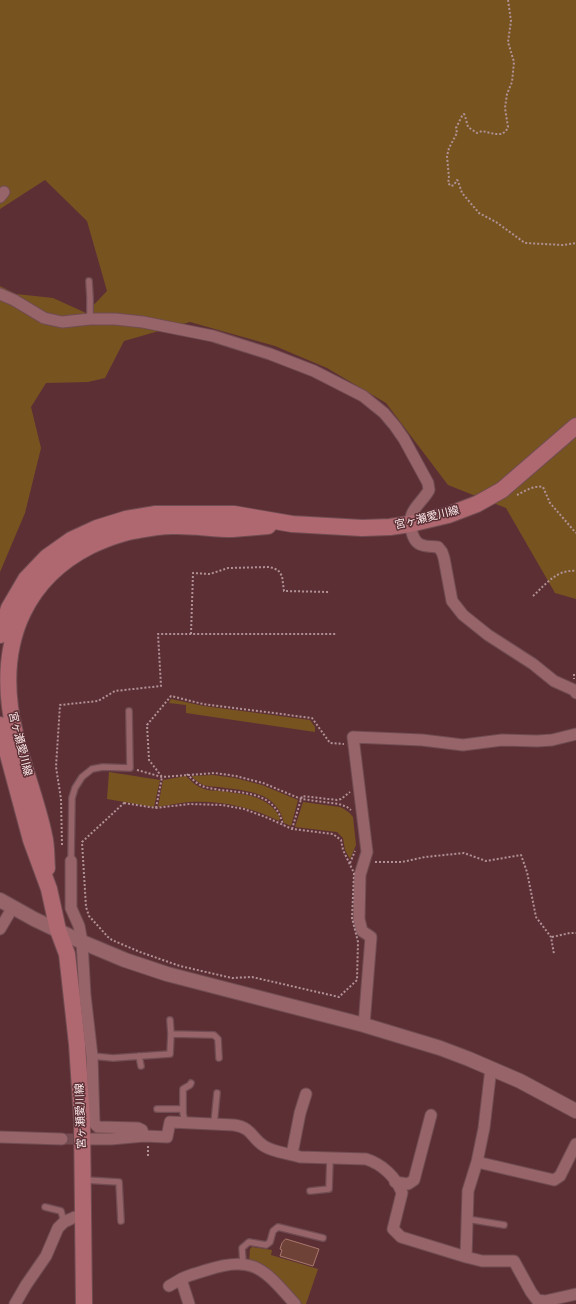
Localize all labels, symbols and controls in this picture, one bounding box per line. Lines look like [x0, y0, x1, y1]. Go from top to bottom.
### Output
street label: 宮ヶ瀬愛川線 [393, 504, 461, 532]
street label: 宮ヶ瀬愛川線 [6, 710, 34, 778]
street label: 宮ヶ瀬愛川線 [73, 1083, 89, 1149]

